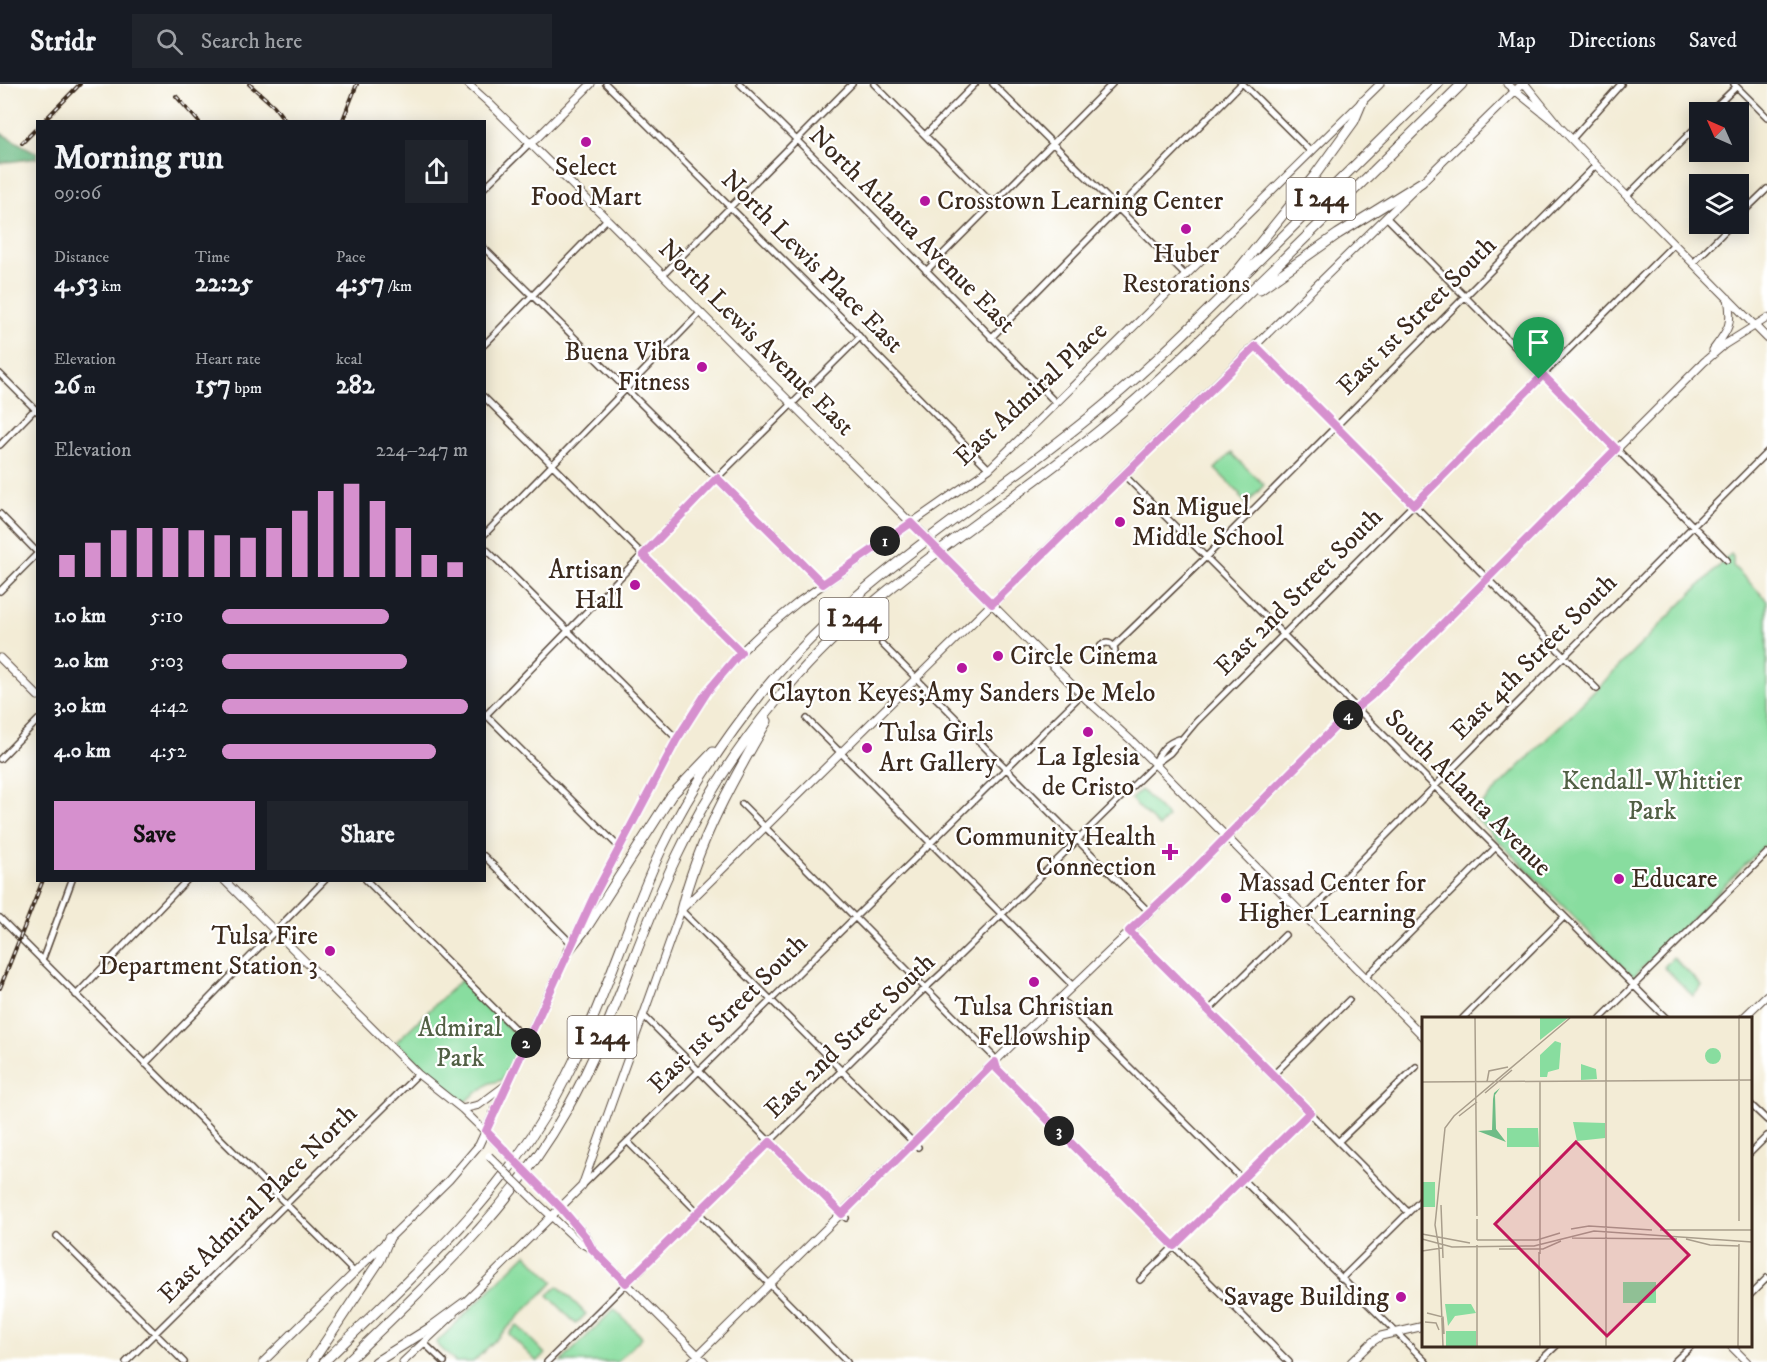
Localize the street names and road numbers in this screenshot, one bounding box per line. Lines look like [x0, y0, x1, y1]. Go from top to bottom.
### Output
street label: North Atlanta Avenue East [801, 119, 1023, 341]
street label: North Lewis Place East [714, 164, 910, 360]
road number: I 244 [1286, 178, 1356, 220]
street label: East 1st Street South [1330, 229, 1504, 403]
street label: North Lewis Avenue East [651, 233, 861, 443]
street label: East Admiral Place [947, 315, 1115, 473]
street label: East 2nd Street South [1208, 501, 1390, 683]
street label: East 4th Street South [1444, 566, 1625, 747]
road number: I 244 [820, 598, 888, 640]
street label: South Atlanta Avenue [1377, 702, 1559, 884]
street label: East 1st Street South [641, 927, 815, 1101]
street label: East 2nd Street South [758, 946, 943, 1126]
road number: I 244 [568, 1016, 636, 1058]
street label: East Admiral Place North [151, 1097, 365, 1311]

